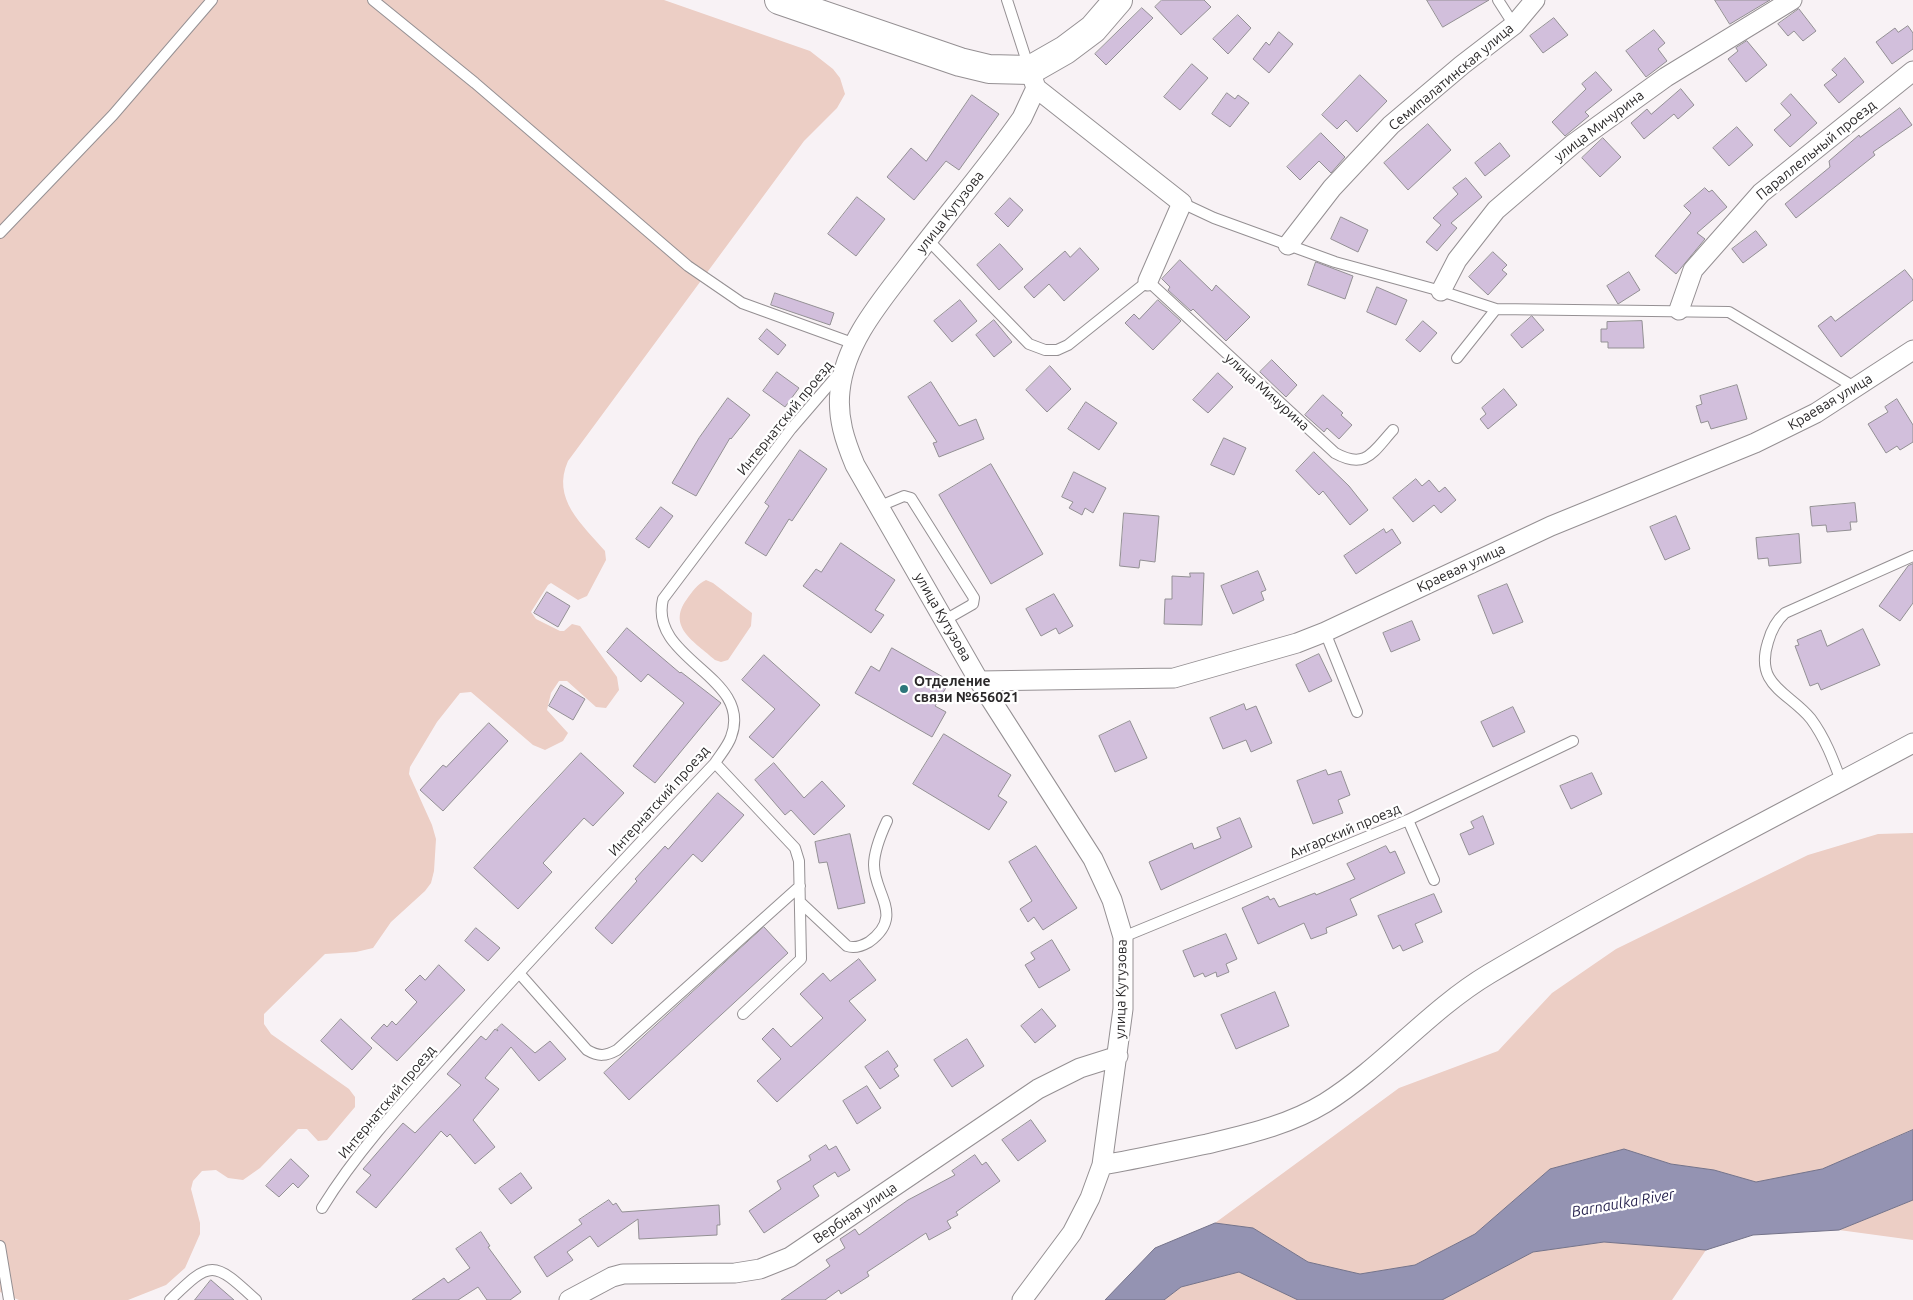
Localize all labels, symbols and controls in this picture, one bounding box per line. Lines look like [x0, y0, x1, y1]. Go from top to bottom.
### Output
street label: Семипалатинская улица [1385, 20, 1517, 134]
street label: улица Мичурина [1551, 87, 1647, 165]
street label: Параллельный проезд [1753, 97, 1879, 203]
street label: улица Кутузова [913, 168, 987, 256]
street label: улица Мичурина [1221, 350, 1313, 434]
street label: Интернатский проезд [734, 357, 836, 479]
street label: Краевая улица [1785, 370, 1875, 434]
street label: Краевая улица [1414, 540, 1508, 596]
street label: улица Кутузова [911, 570, 975, 664]
place label: Отделение связи №656021 [914, 673, 1019, 706]
marker: Отделение связи №656021 [898, 683, 910, 695]
street label: Интернатский проезд [605, 742, 713, 860]
street label: Ангарский проезд [1287, 800, 1403, 862]
street label: улица Кутузова [1112, 939, 1130, 1039]
street label: Интернатский проезд [335, 1042, 439, 1162]
street label: Вербная улица [810, 1179, 900, 1247]
water label: Barnaulka River [1570, 1185, 1676, 1221]

